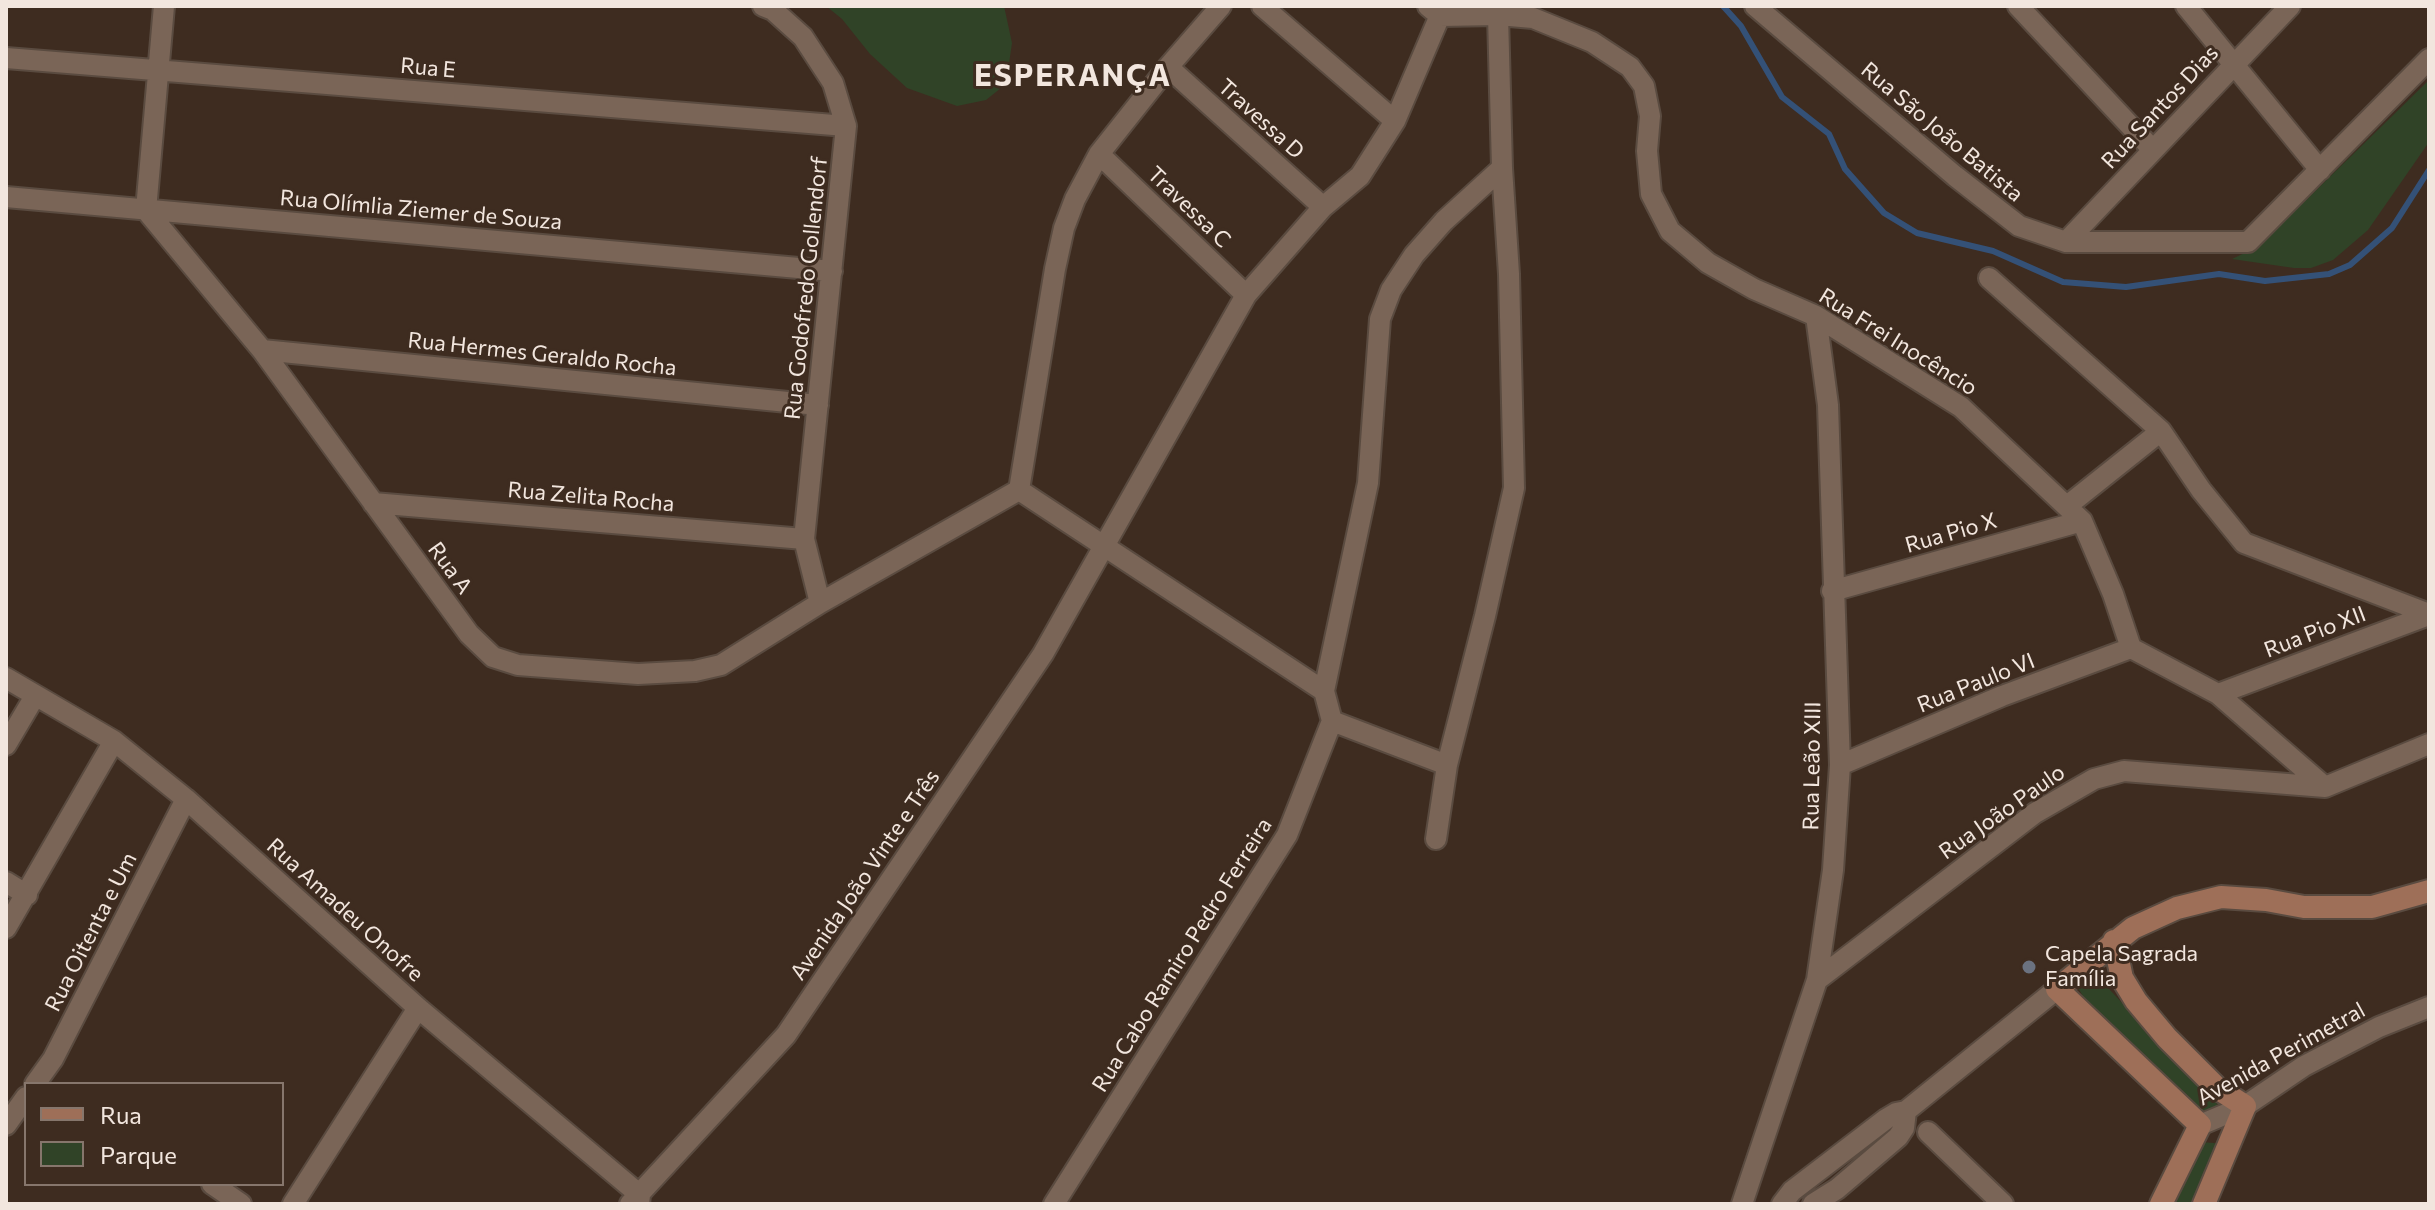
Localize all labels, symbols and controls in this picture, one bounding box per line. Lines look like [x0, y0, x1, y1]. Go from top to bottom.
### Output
street label: Rua Santos Dias [2096, 40, 2224, 174]
street label: Rua E [399, 52, 457, 84]
street label: Rua São João Batista [1856, 56, 2028, 208]
district label: ESPERANÇA [974, 58, 1172, 94]
street label: Travessa D [1213, 74, 1309, 164]
street label: Rua Godofredo Gollendorf [779, 155, 833, 421]
street label: Travessa C [1142, 161, 1236, 253]
street label: Rua Olímlia Ziemer de Souza [279, 185, 563, 235]
street label: Rua Frei Inocêncio [1814, 283, 1982, 401]
street label: Rua Hermes Geraldo Rocha [406, 327, 678, 381]
street label: Rua Zelita Rocha [507, 477, 675, 517]
street label: Rua Pio X [1902, 507, 2000, 559]
street label: Rua A [422, 537, 478, 599]
street label: Rua Pio XII [2260, 601, 2370, 663]
street label: Rua Paulo VI [1913, 647, 2039, 719]
street label: Rua Leão XIII [1798, 701, 1826, 831]
street label: Rua João Paulo [1934, 759, 2070, 865]
street label: Avenida João Vinte e Três [785, 765, 945, 985]
street label: Rua Cabo Ramiro Pedro Ferreira [1087, 813, 1277, 1097]
street label: Rua Amadeu Onofre [261, 833, 429, 987]
street label: Rua Oitenta e Um [39, 848, 143, 1016]
place label: Capela Sagrada Família [2045, 941, 2198, 992]
marker: Capela Sagrada Família [2020, 958, 2038, 976]
street label: Avenida Perimetral [2192, 997, 2370, 1111]
legend [24, 1082, 284, 1186]
text: Rua [100, 1100, 142, 1129]
text: Parque [100, 1140, 177, 1169]

